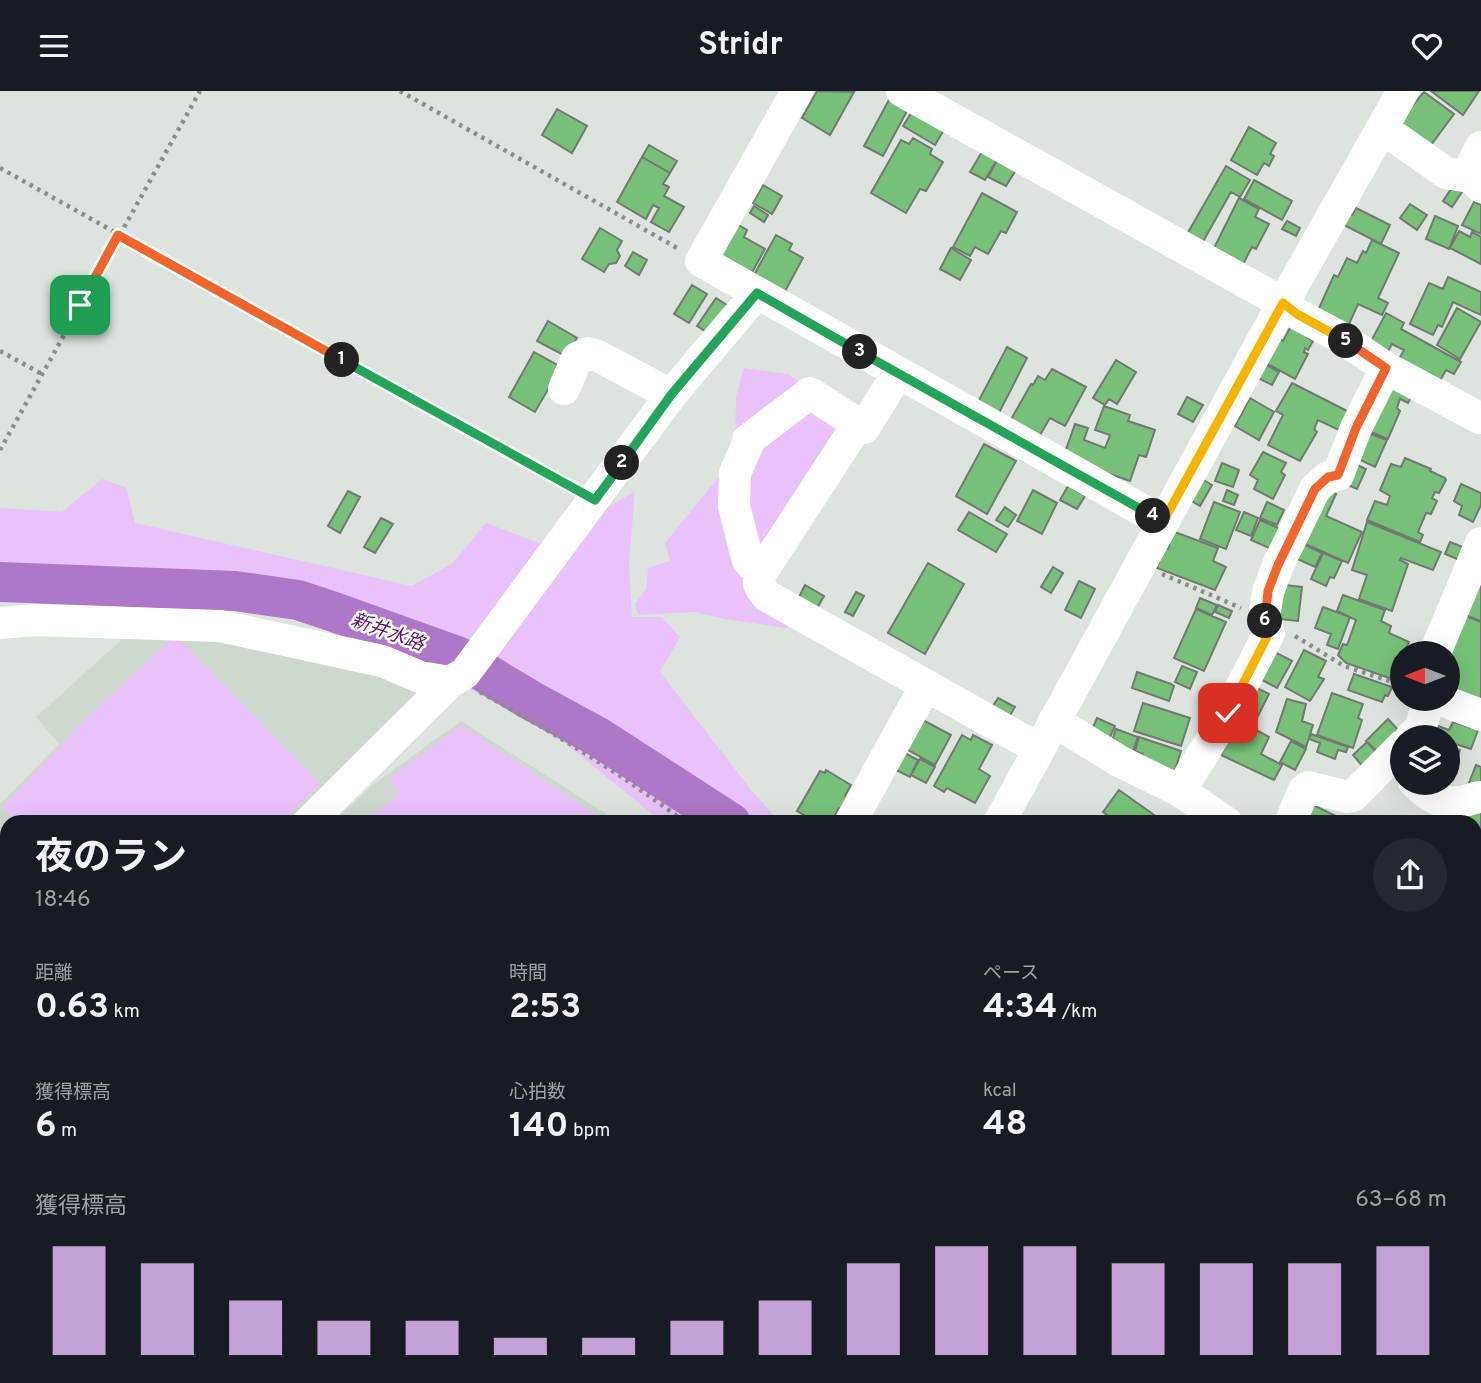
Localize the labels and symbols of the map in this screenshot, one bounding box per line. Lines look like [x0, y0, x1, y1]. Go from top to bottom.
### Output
pin [50, 275, 110, 335]
pin: 5 [1328, 323, 1364, 359]
pin: 3 [842, 335, 878, 369]
pin: 1 [324, 343, 360, 377]
pin: 2 [604, 445, 640, 481]
pin: 4 [1136, 499, 1170, 533]
pin: 6 [1248, 603, 1282, 639]
water label: 新井水路 [347, 609, 429, 658]
north arrow [1390, 641, 1460, 711]
pin [1198, 683, 1258, 743]

